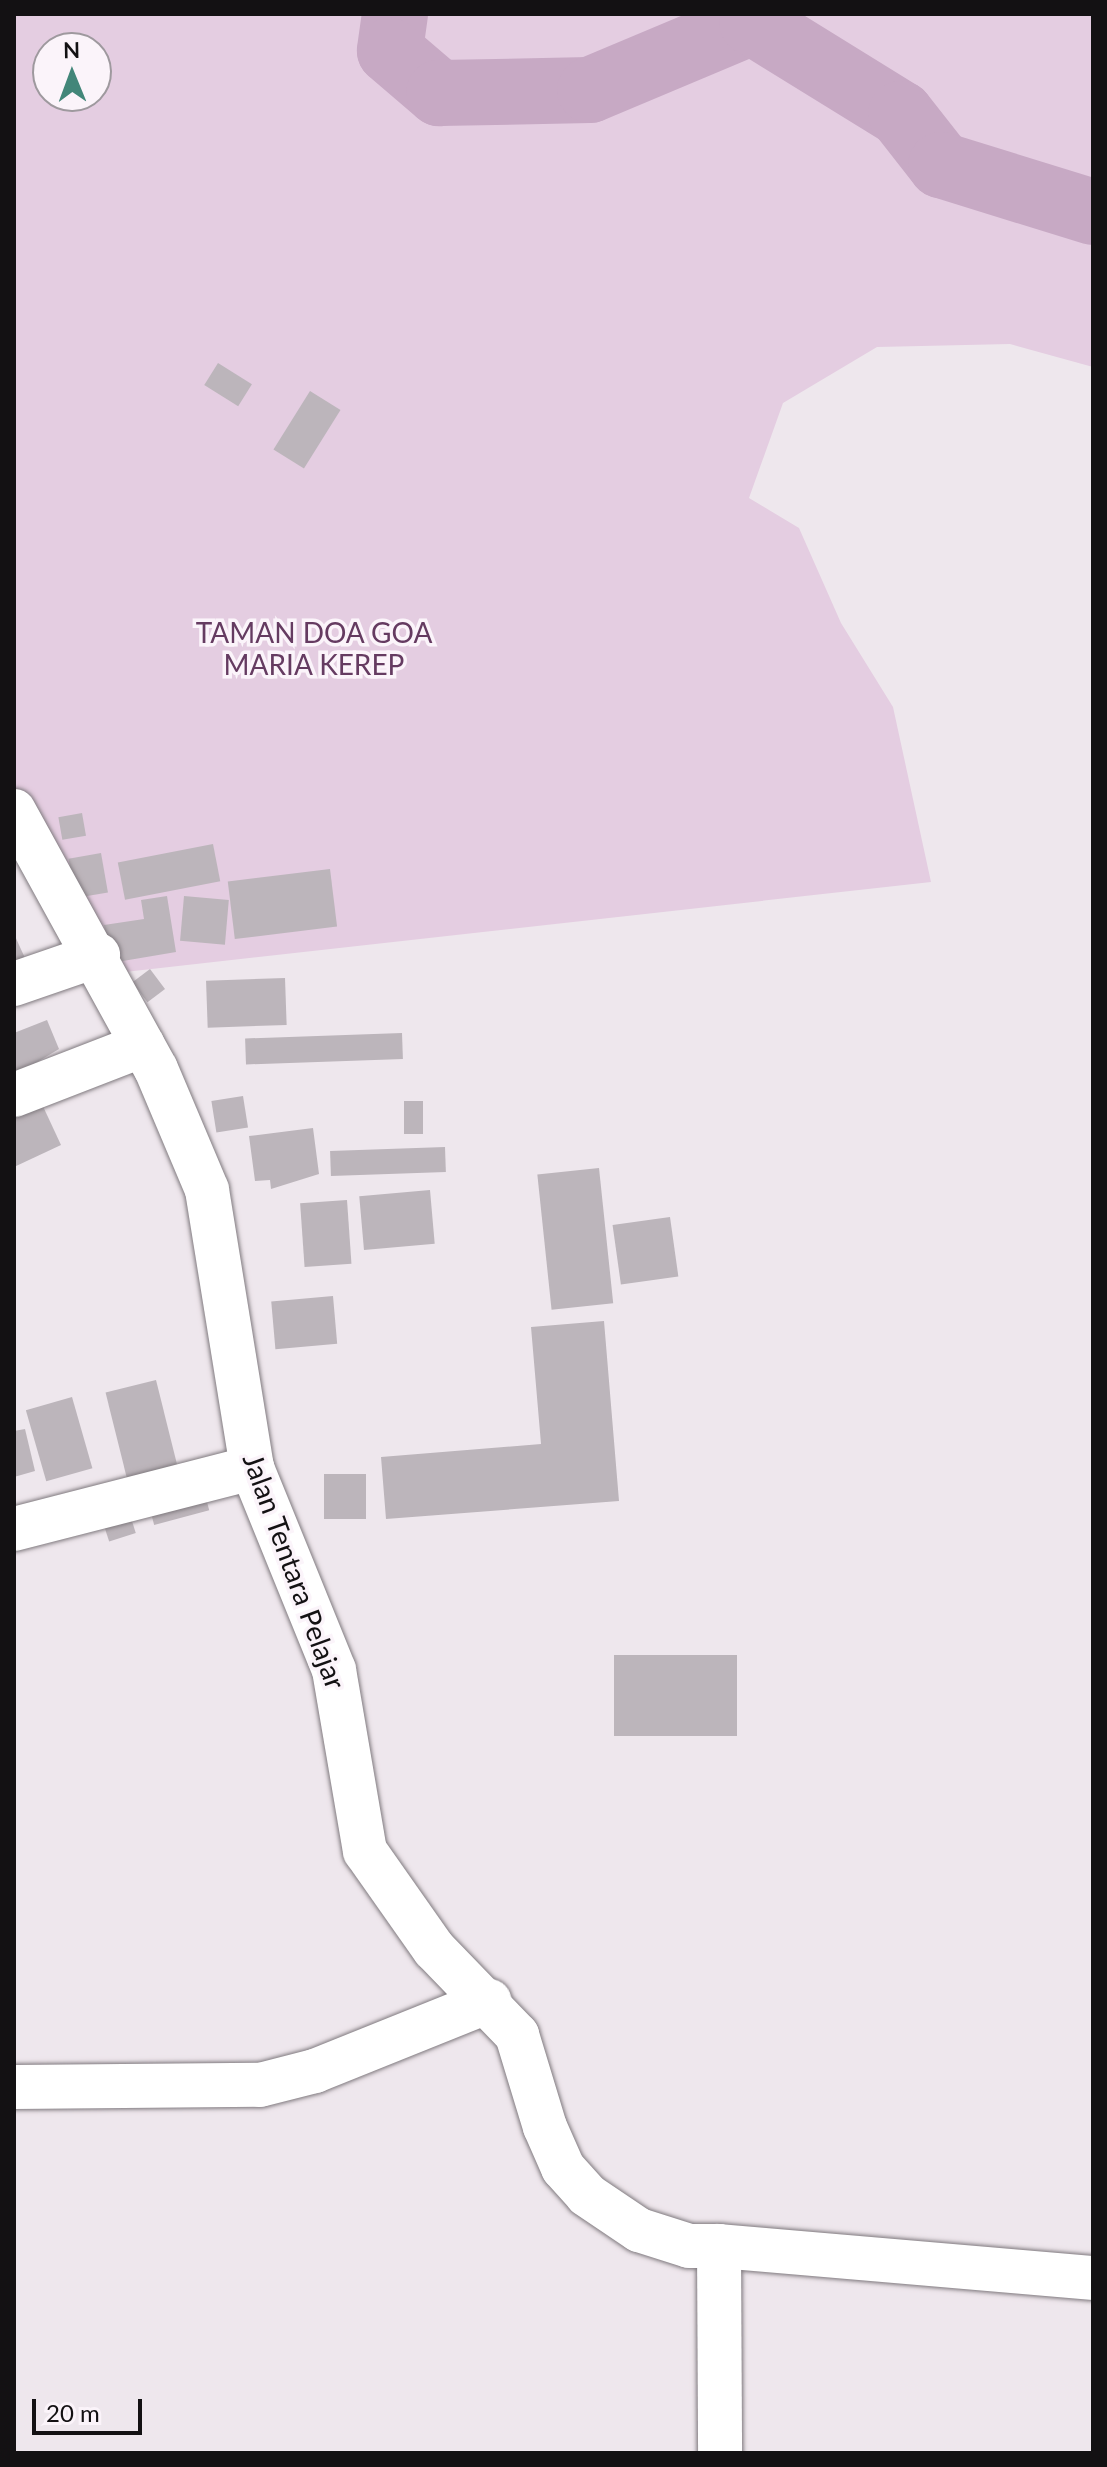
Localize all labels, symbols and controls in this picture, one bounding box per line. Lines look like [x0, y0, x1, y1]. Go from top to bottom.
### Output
north arrow [32, 32, 112, 112]
text: N [63, 36, 80, 63]
park label: TAMAN DOA GOA MARIA KEREP [195, 615, 433, 681]
street label: Jalan Tentara Pelajar [237, 1448, 353, 1694]
scale bar [36, 2383, 146, 2433]
text: 20 m [46, 2398, 100, 2427]

